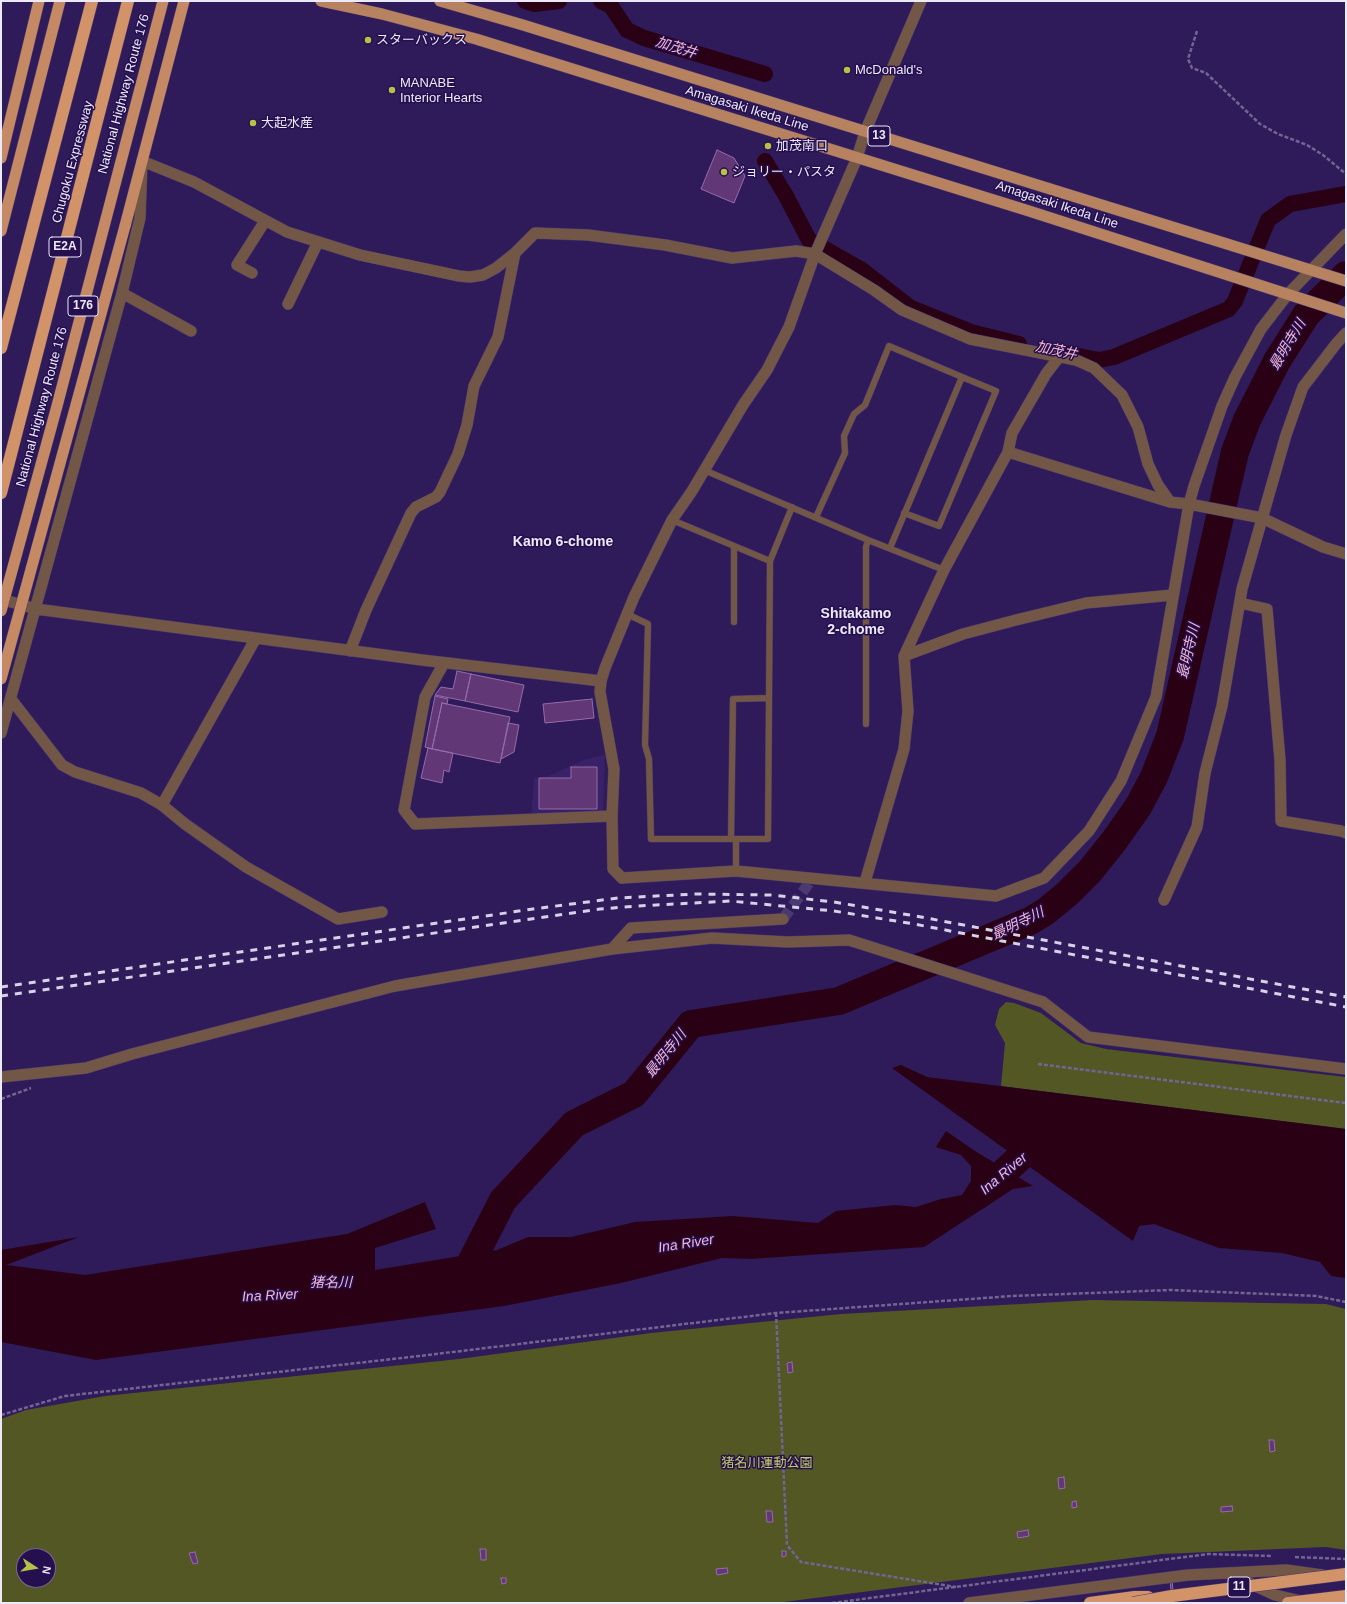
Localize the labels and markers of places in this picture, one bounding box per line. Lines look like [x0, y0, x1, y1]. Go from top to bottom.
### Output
place label: スターバックス [376, 32, 467, 48]
marker: スターバックス [363, 35, 373, 45]
place label: McDonald's [855, 62, 923, 78]
marker: McDonald's [842, 65, 852, 75]
place label: MANABE Interior Hearts [400, 75, 482, 106]
marker: MANABE Interior Hearts [387, 85, 397, 95]
place label: 大起水産 [261, 115, 313, 131]
marker: 大起水産 [248, 118, 258, 128]
place label: 加茂南口 [776, 138, 828, 154]
marker: 加茂南口 [763, 141, 773, 151]
place label: ジョリー・パスタ [732, 164, 836, 180]
marker: ジョリー・パスタ [719, 167, 729, 177]

